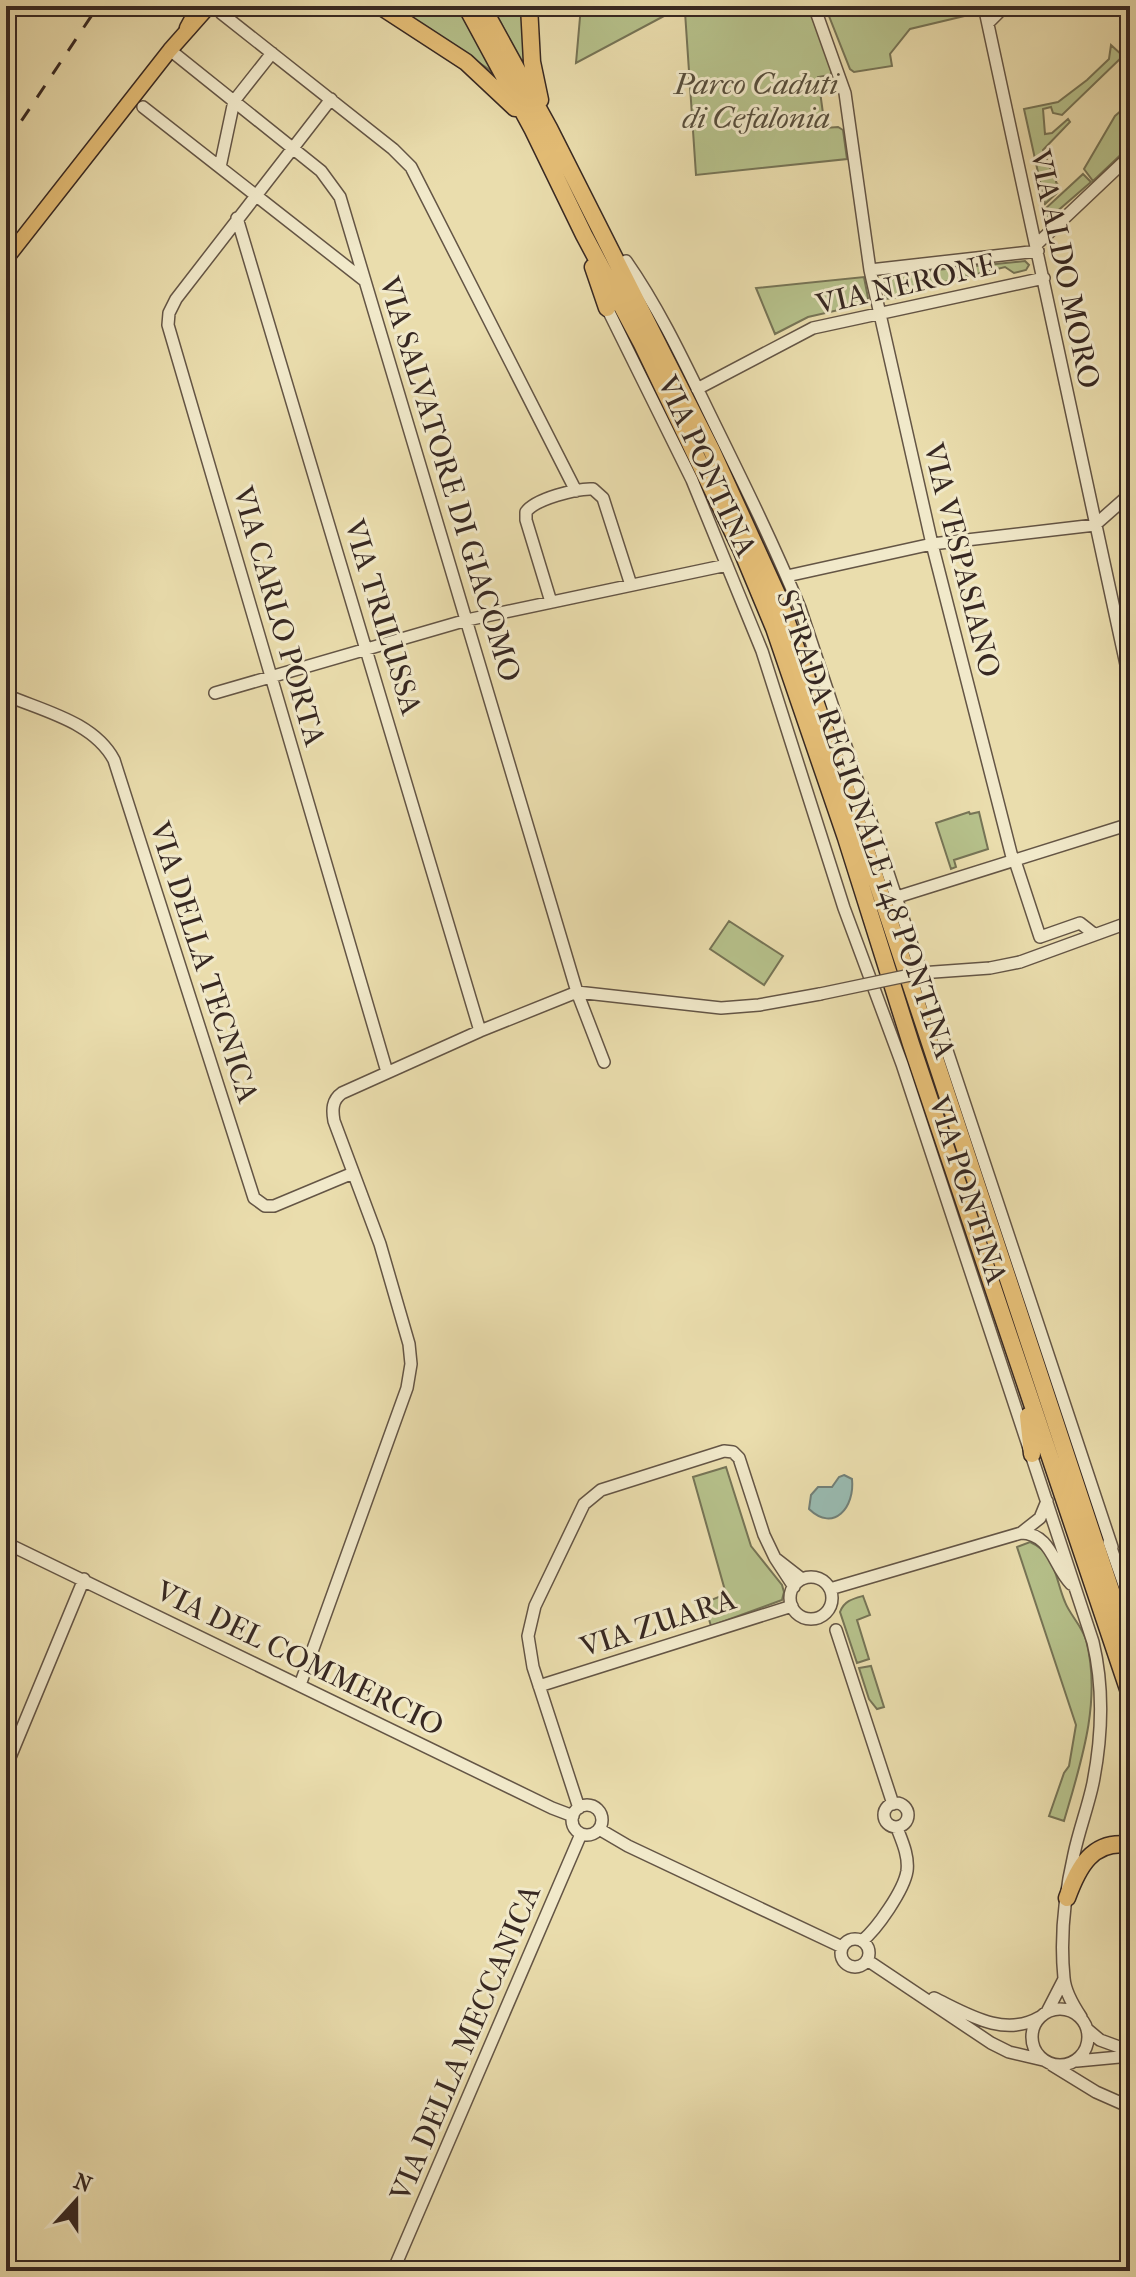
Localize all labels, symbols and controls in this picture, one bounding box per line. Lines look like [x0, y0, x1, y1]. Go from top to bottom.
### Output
park label: Parco Caduti di Cefalonia [672, 67, 840, 136]
street label: VIA ALDO MORO [1022, 146, 1107, 392]
street label: VIA NERONE [812, 247, 999, 322]
street label: VIA SALVATORE DI GIACOMO [371, 272, 528, 686]
street label: VIA PONTINA [649, 370, 764, 562]
street label: VIA VESPASIANO [915, 439, 1008, 681]
street label: VIA CARLO PORTA [224, 481, 332, 750]
street label: VIA TRILUSSA [336, 514, 429, 719]
street label: STRADA REGIONALE 148 PONTINA [769, 585, 963, 1064]
street label: VIA DELLA TECNICA [141, 816, 266, 1107]
street label: VIA PONTINA [920, 1091, 1014, 1289]
street label: VIA DEL COMMERCIO [149, 1573, 449, 1743]
street label: VIA ZUARA [575, 1582, 741, 1665]
street label: VIA DELLA MECCANICA [383, 1879, 548, 2207]
north arrow [36, 2161, 116, 2241]
text: N [70, 2168, 96, 2198]

